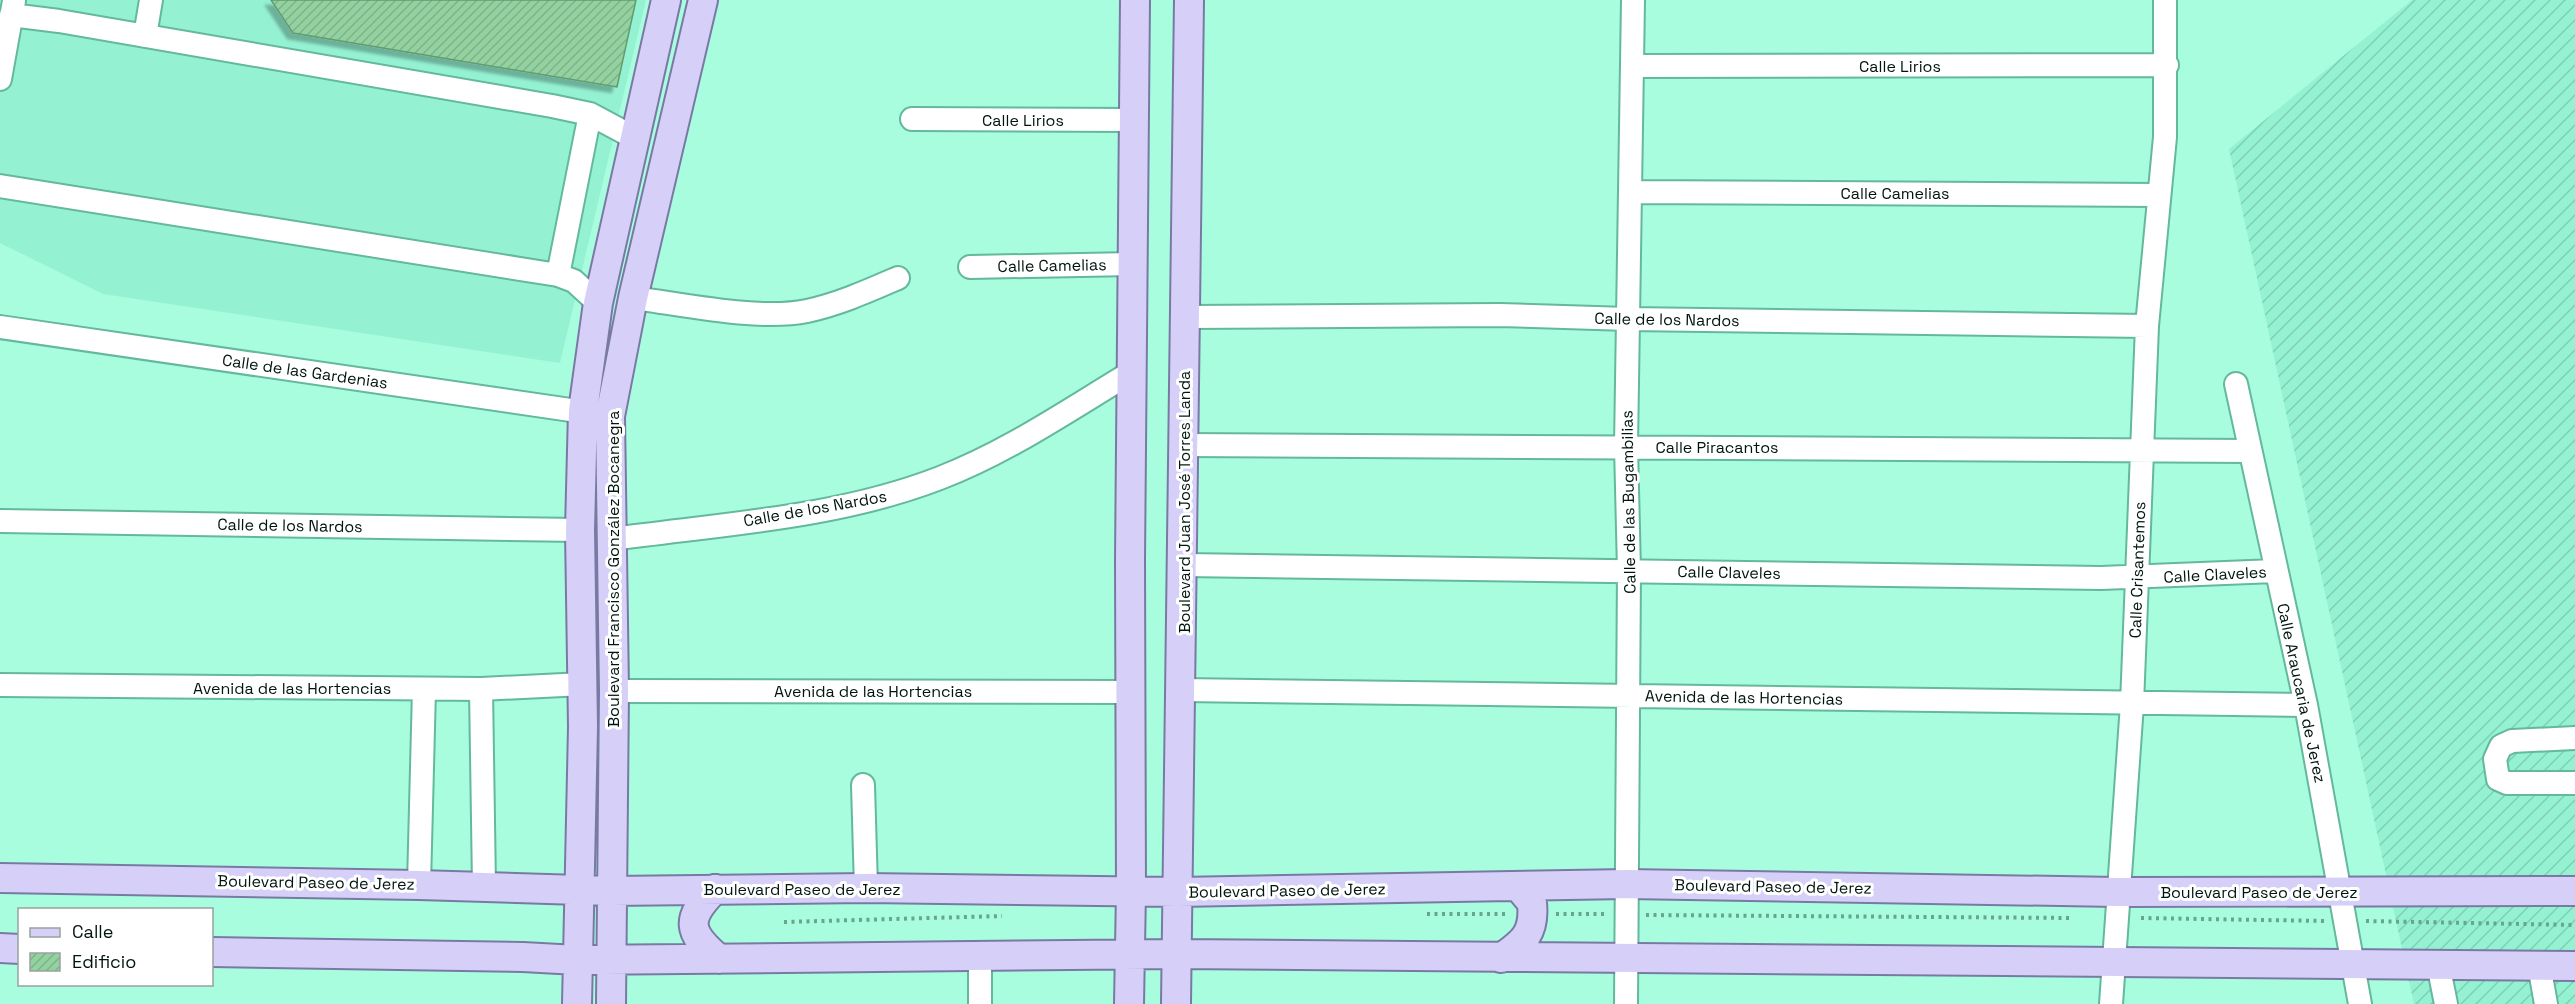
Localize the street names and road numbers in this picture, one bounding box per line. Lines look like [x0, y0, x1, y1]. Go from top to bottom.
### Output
street label: Calle Lirios [1859, 56, 1941, 77]
street label: Calle Lirios [982, 110, 1064, 131]
street label: Calle Camelias [1840, 183, 1950, 204]
street label: Calle Camelias [997, 254, 1107, 277]
street label: Calle de los Nardos [1594, 308, 1740, 331]
street label: Calle de las Gardenias [221, 349, 389, 394]
street label: Boulevard Juan José Torres Landa [1174, 371, 1195, 633]
street label: Calle de las Bugambilias [1616, 410, 1641, 594]
street label: Boulevard Francisco González Bocanegra [603, 411, 624, 728]
street label: Calle Piracantos [1656, 437, 1778, 458]
street label: Calle de los Nardos [742, 486, 888, 531]
street label: Calle Crisantemos [2125, 501, 2150, 639]
street label: Calle de los Nardos [217, 514, 363, 537]
street label: Calle Claveles [1677, 561, 1781, 584]
street label: Calle Claveles [2163, 561, 2267, 588]
street label: Calle Araucaria de Jerez [2272, 601, 2331, 785]
street label: Avenida de las Hortencias [193, 678, 391, 699]
street label: Avenida de las Hortencias [774, 681, 972, 702]
street label: Avenida de las Hortencias [1645, 685, 1843, 710]
street label: Boulevard Paseo de Jerez [217, 870, 415, 895]
street label: Boulevard Paseo de Jerez [1674, 874, 1872, 899]
street label: Boulevard Paseo de Jerez [1188, 878, 1386, 903]
street label: Boulevard Paseo de Jerez [703, 879, 901, 900]
street label: Boulevard Paseo de Jerez [2160, 882, 2358, 903]

